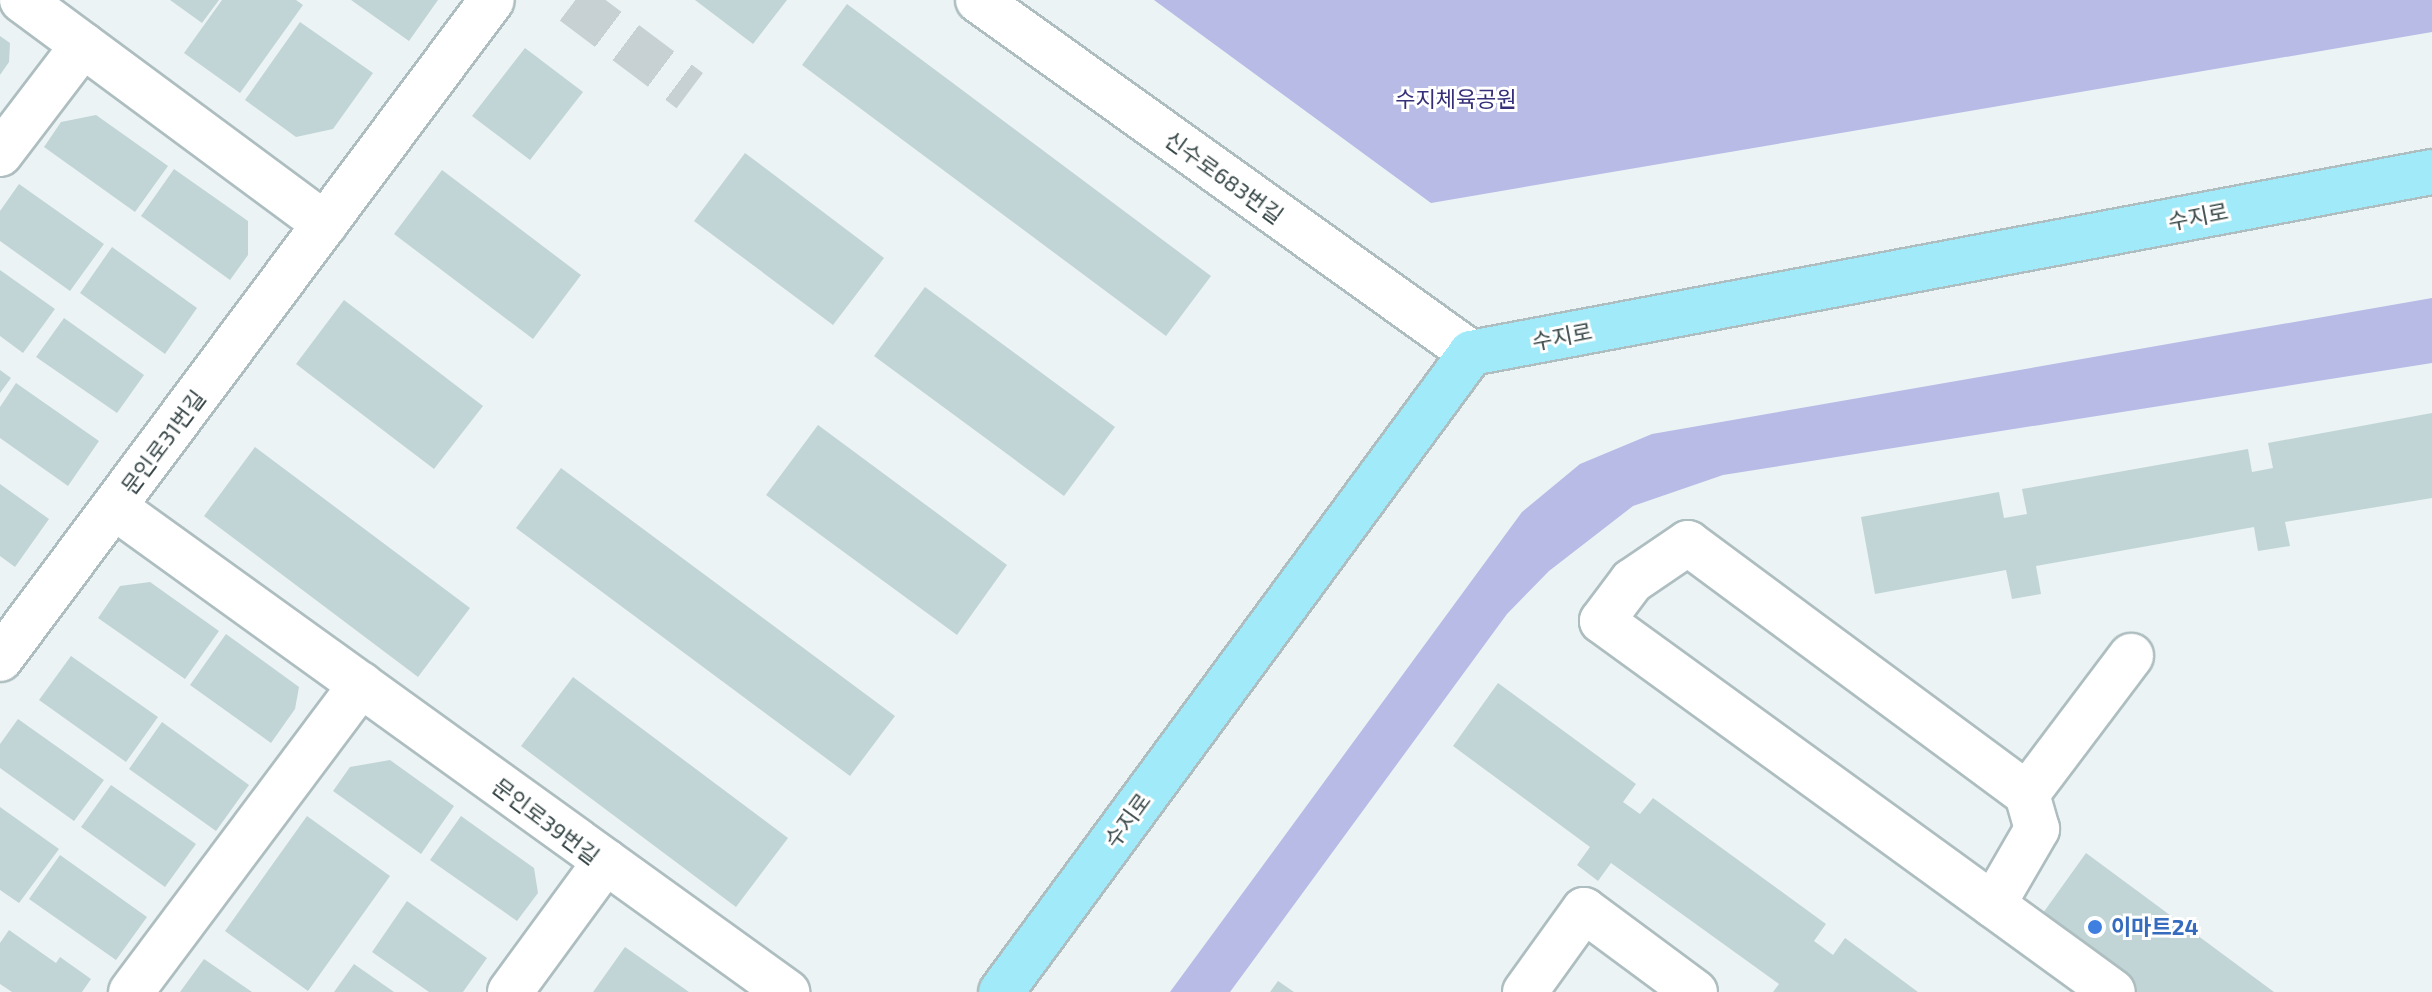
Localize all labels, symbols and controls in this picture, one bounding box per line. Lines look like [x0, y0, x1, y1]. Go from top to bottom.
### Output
park label: 수지체육공원 [1395, 86, 1517, 112]
street label: 신수로683번길 [1160, 125, 1288, 229]
street label: 수지로 [2166, 197, 2230, 235]
street label: 수지로 [1530, 317, 1594, 355]
street label: 문인로31번길 [116, 385, 210, 499]
street label: 문인로39번길 [488, 773, 604, 869]
street label: 수지로 [1098, 788, 1156, 852]
place label: 이마트24 [2111, 914, 2199, 940]
marker: 이마트24 [2086, 918, 2104, 936]

